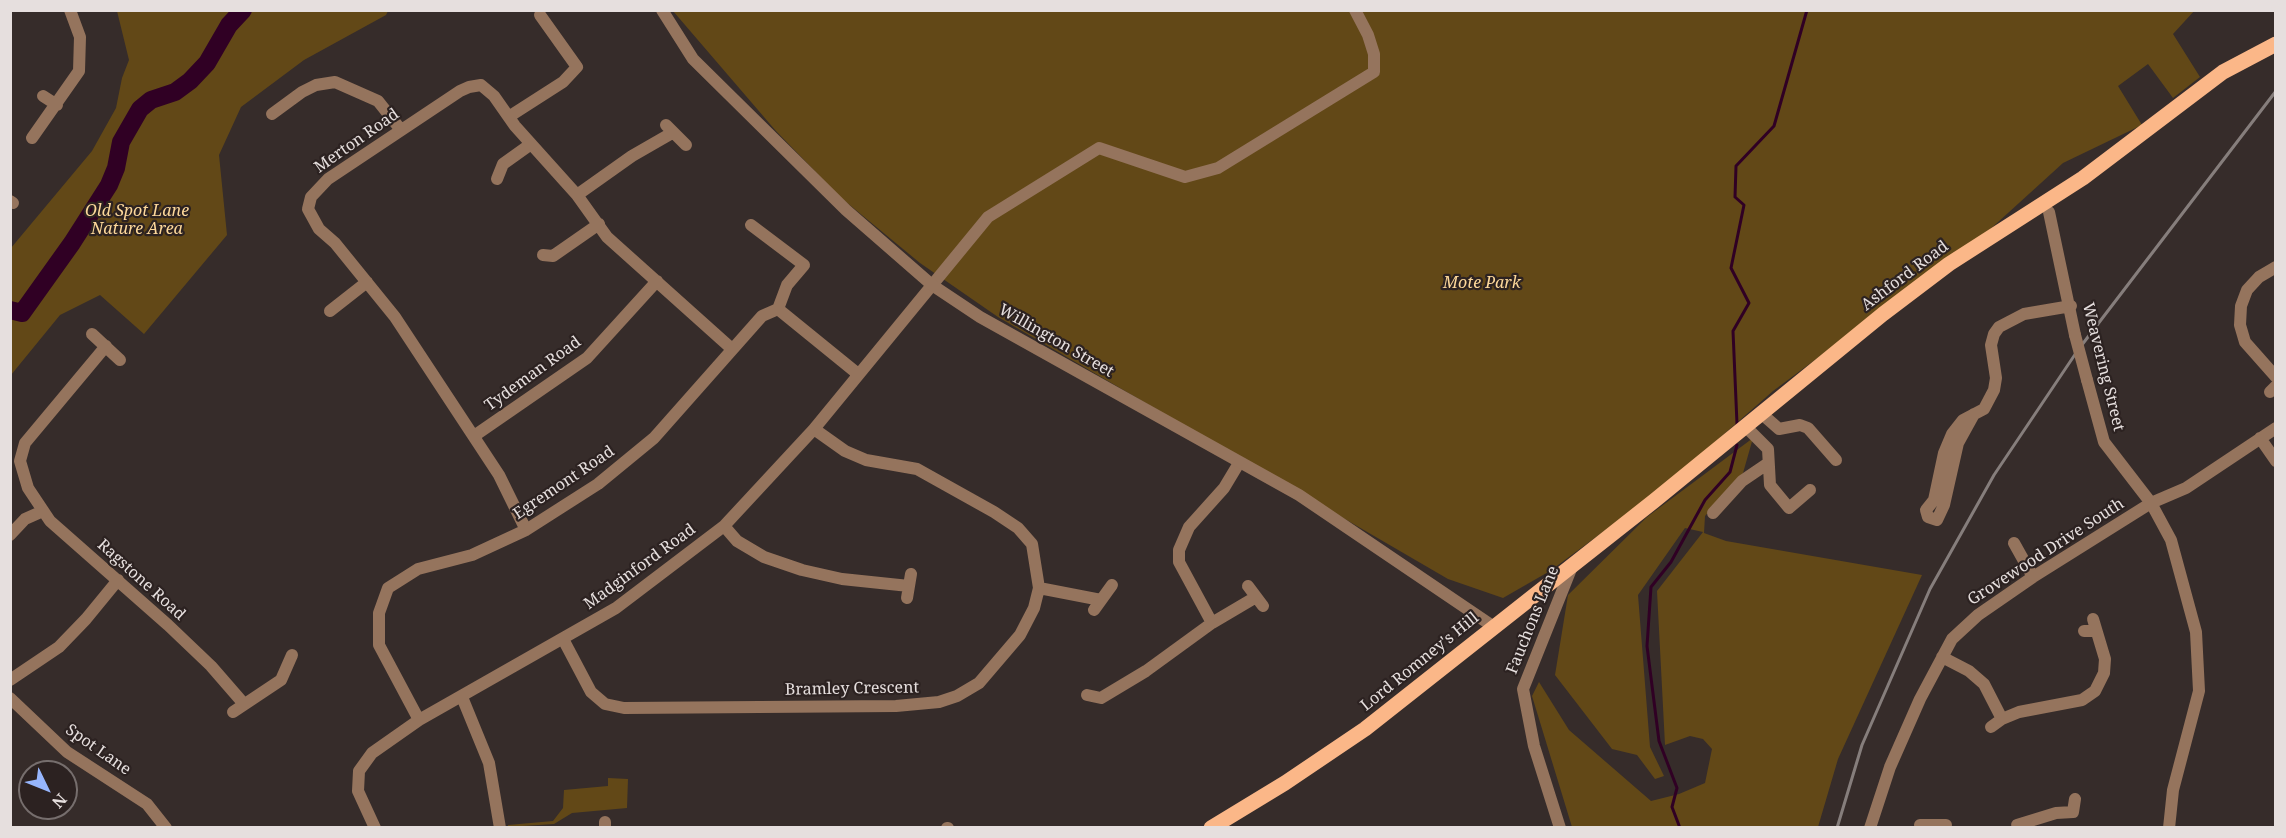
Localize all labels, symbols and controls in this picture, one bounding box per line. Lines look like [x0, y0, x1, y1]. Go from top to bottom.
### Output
street label: Merton Road [311, 105, 403, 177]
park label: Old Spot Lane Nature Area [85, 201, 189, 239]
street label: Ashford Road [1858, 237, 1952, 315]
park label: Mote Park [1443, 273, 1521, 293]
street label: Willington Street [995, 300, 1117, 382]
street label: Weavering Street [2078, 301, 2128, 433]
street label: Tydeman Road [481, 333, 585, 415]
street label: Egremont Road [510, 442, 618, 524]
street label: Grovewood Drive South [1964, 494, 2128, 610]
street label: Madginford Road [581, 520, 699, 614]
street label: Ragstone Road [93, 535, 189, 625]
street label: Fauchons Lane [1503, 563, 1563, 677]
street label: Lord Romney's Hill [1357, 609, 1483, 715]
street label: Bramley Crescent [785, 678, 919, 700]
street label: Spot Lane [62, 721, 134, 779]
north arrow [18, 760, 78, 820]
text: N [47, 789, 72, 813]

